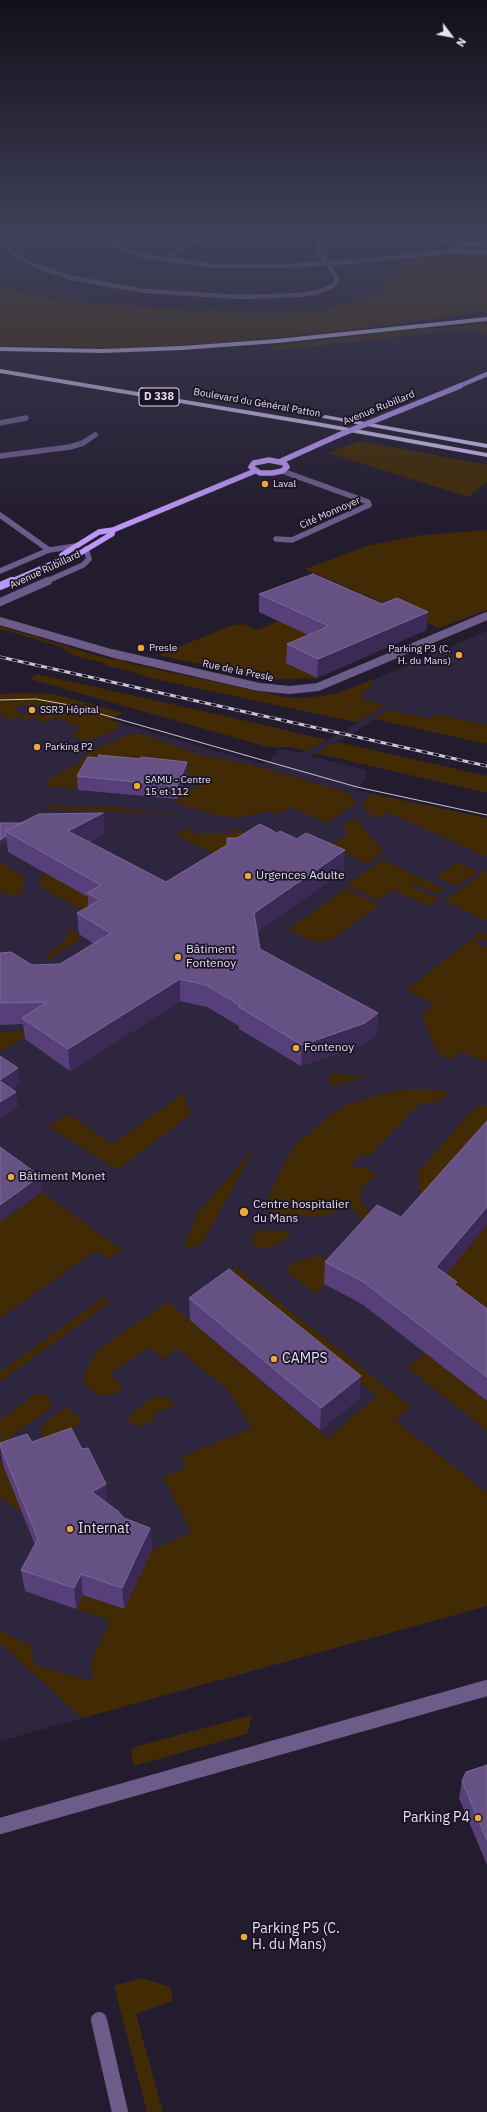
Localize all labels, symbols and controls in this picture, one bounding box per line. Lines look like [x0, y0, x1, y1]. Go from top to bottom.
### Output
north arrow [431, 16, 471, 56]
text: N [453, 35, 469, 49]
street label: Boulevard du Général Patton [193, 386, 321, 420]
road number: D 338 [139, 388, 179, 406]
street label: Avenue Rubillard [341, 388, 417, 428]
place label: Laval [273, 478, 296, 490]
marker: Laval [260, 479, 270, 489]
street label: Cité Monnoyer [298, 494, 362, 532]
street label: Avenue Rubillard [8, 548, 82, 592]
place label: Presle [149, 642, 177, 654]
marker: Presle [136, 643, 146, 653]
place label: Parking P3 (C. H. du Mans) [388, 643, 451, 666]
marker: Parking P3 (C. H. du Mans) [454, 650, 464, 660]
street label: Rue de la Presle [201, 658, 275, 684]
place label: SSR3 Hôpital [40, 704, 99, 716]
marker: SSR3 Hôpital [27, 705, 37, 715]
place label: Parking P2 [45, 741, 93, 753]
marker: Parking P2 [32, 742, 42, 752]
place label: SAMU - Centre 15 et 112 [145, 774, 211, 798]
marker: SAMU - Centre 15 et 112 [132, 781, 142, 791]
place label: Urgences Adulte [256, 869, 345, 883]
marker: Urgences Adulte [243, 871, 253, 881]
place label: Bâtiment Fontenoy [186, 943, 236, 971]
marker: Bâtiment Fontenoy [173, 952, 183, 962]
place label: Fontenoy [304, 1041, 354, 1055]
marker: Fontenoy [291, 1043, 301, 1053]
place label: Bâtiment Monet [19, 1170, 105, 1184]
marker: Bâtiment Monet [6, 1172, 16, 1182]
place label: Centre hospitalier du Mans [253, 1198, 349, 1226]
marker: Centre hospitalier du Mans [238, 1206, 250, 1218]
place label: CAMPS [282, 1351, 328, 1367]
marker: CAMPS [269, 1354, 279, 1364]
place label: Internat [78, 1521, 130, 1537]
marker: Internat [65, 1524, 75, 1534]
place label: Parking P4 [403, 1810, 470, 1826]
marker: Parking P4 [473, 1813, 483, 1823]
place label: Parking P5 (C. H. du Mans) [252, 1921, 340, 1954]
marker: Parking P5 (C. H. du Mans) [239, 1932, 249, 1942]

